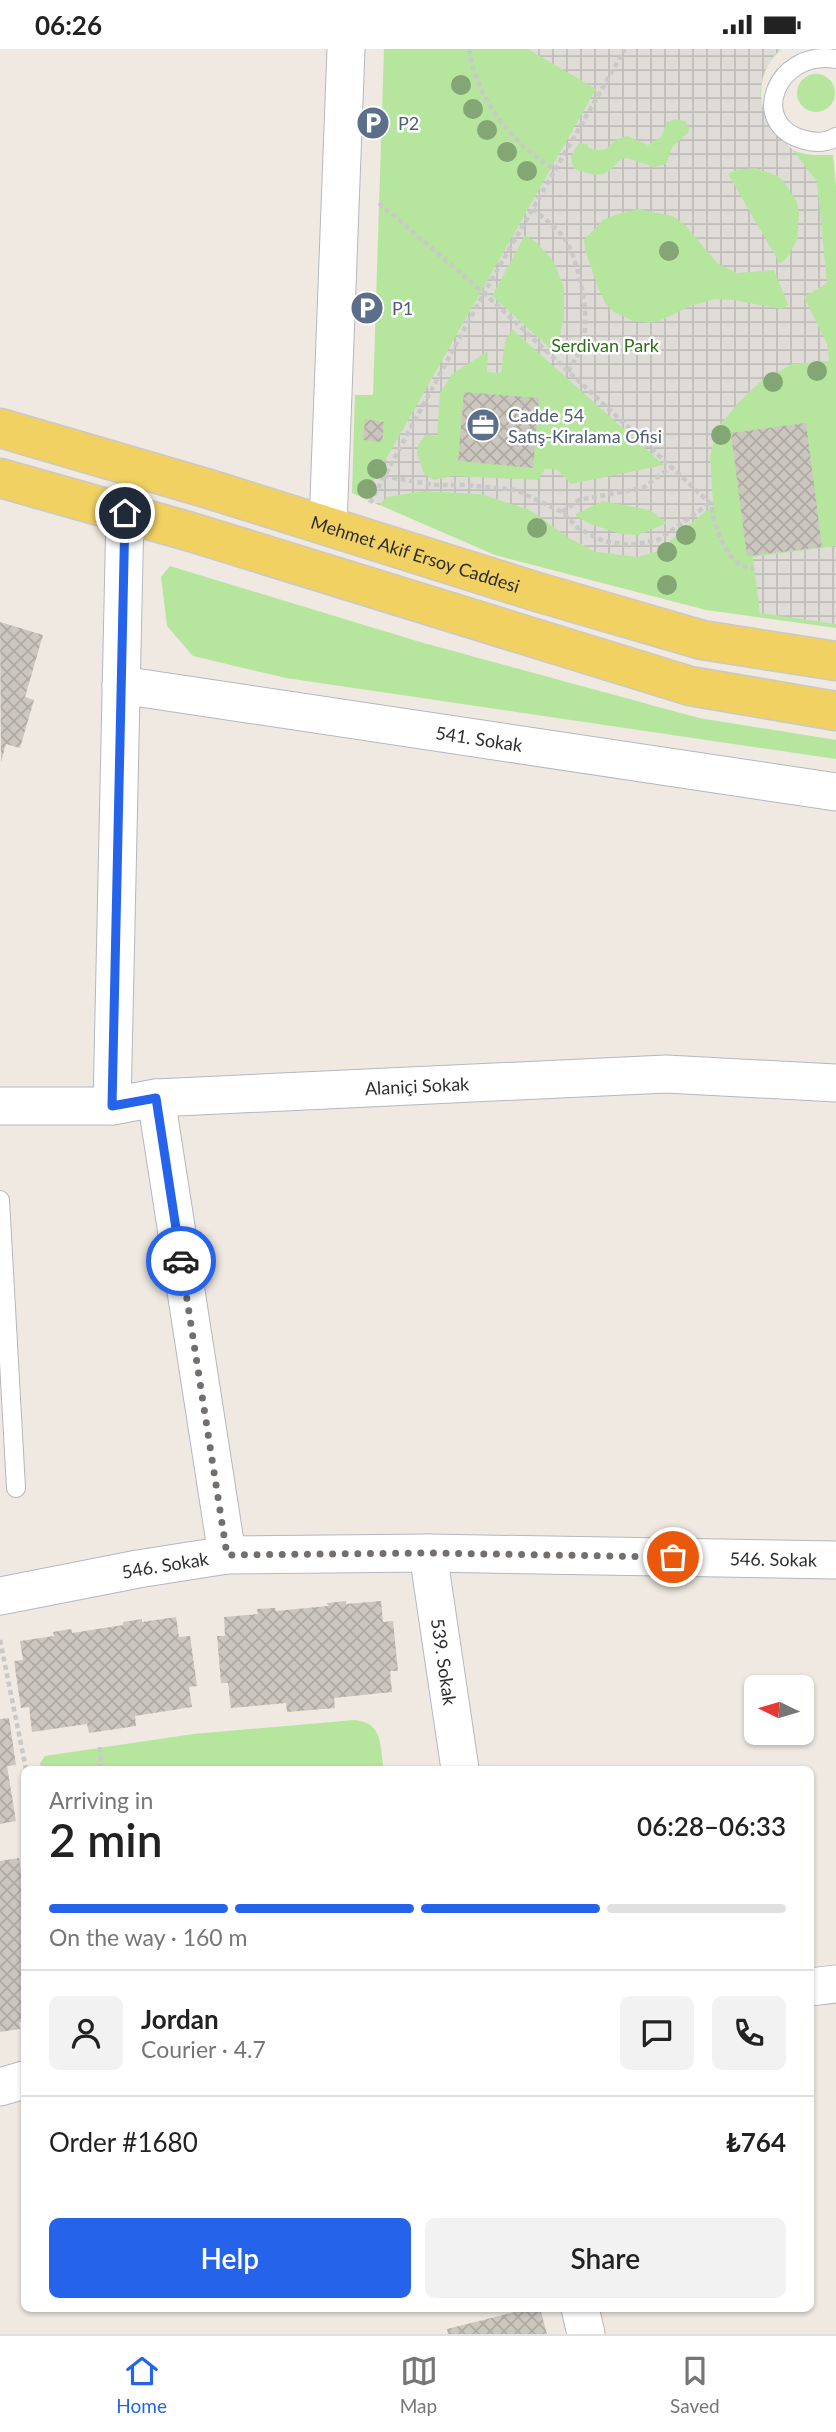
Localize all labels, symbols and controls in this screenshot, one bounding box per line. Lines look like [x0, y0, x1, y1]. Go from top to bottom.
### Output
text: 06:26 [35, 9, 102, 41]
parking icon: P2 [354, 104, 392, 142]
place label: P2 [398, 112, 419, 134]
parking icon: P1 [348, 289, 386, 327]
place label: P1 [392, 297, 413, 319]
park label: Serdivan Park [551, 334, 660, 356]
place label: Cadde 54 Satış-Kiralama Ofisi [508, 404, 662, 447]
office icon: Cadde 54 Satış-Kiralama Ofisi [464, 406, 502, 444]
pin [95, 483, 155, 543]
icon: home [106, 494, 144, 532]
street label: Mehmet Akif Ersoy Caddesi [308, 511, 522, 597]
street label: 541. Sokak [434, 721, 525, 756]
street label: Alaniçi Sokak [364, 1072, 471, 1099]
courier [146, 1226, 216, 1296]
icon: car [162, 1242, 200, 1280]
pin [643, 1527, 703, 1587]
icon: bag [654, 1538, 692, 1576]
street label: 546. Sokak [120, 1547, 211, 1583]
street label: 546. Sokak [729, 1547, 818, 1571]
street label: 539. Sokak [427, 1617, 462, 1707]
north arrow [744, 1675, 814, 1745]
map controls [744, 1675, 814, 1745]
text: Arriving in [49, 1786, 153, 1814]
text: 06:28–06:33 [637, 1810, 786, 1842]
text: 2 min [49, 1812, 163, 1867]
text: On the way · 160 m [49, 1923, 248, 1951]
button: person [49, 1996, 123, 2070]
button: chat [620, 1996, 694, 2070]
button: phone [712, 1996, 786, 2070]
text: Jordan [141, 2003, 219, 2035]
text: Courier · 4.7 [141, 2035, 266, 2063]
text: Order #1680 [49, 2126, 198, 2158]
text: ₺764 [726, 2126, 786, 2158]
button: Help [49, 2218, 411, 2298]
button: Share [425, 2218, 786, 2298]
tab: Home [116, 2352, 167, 2417]
tab: Map [400, 2352, 438, 2417]
tab: Saved [670, 2352, 720, 2417]

